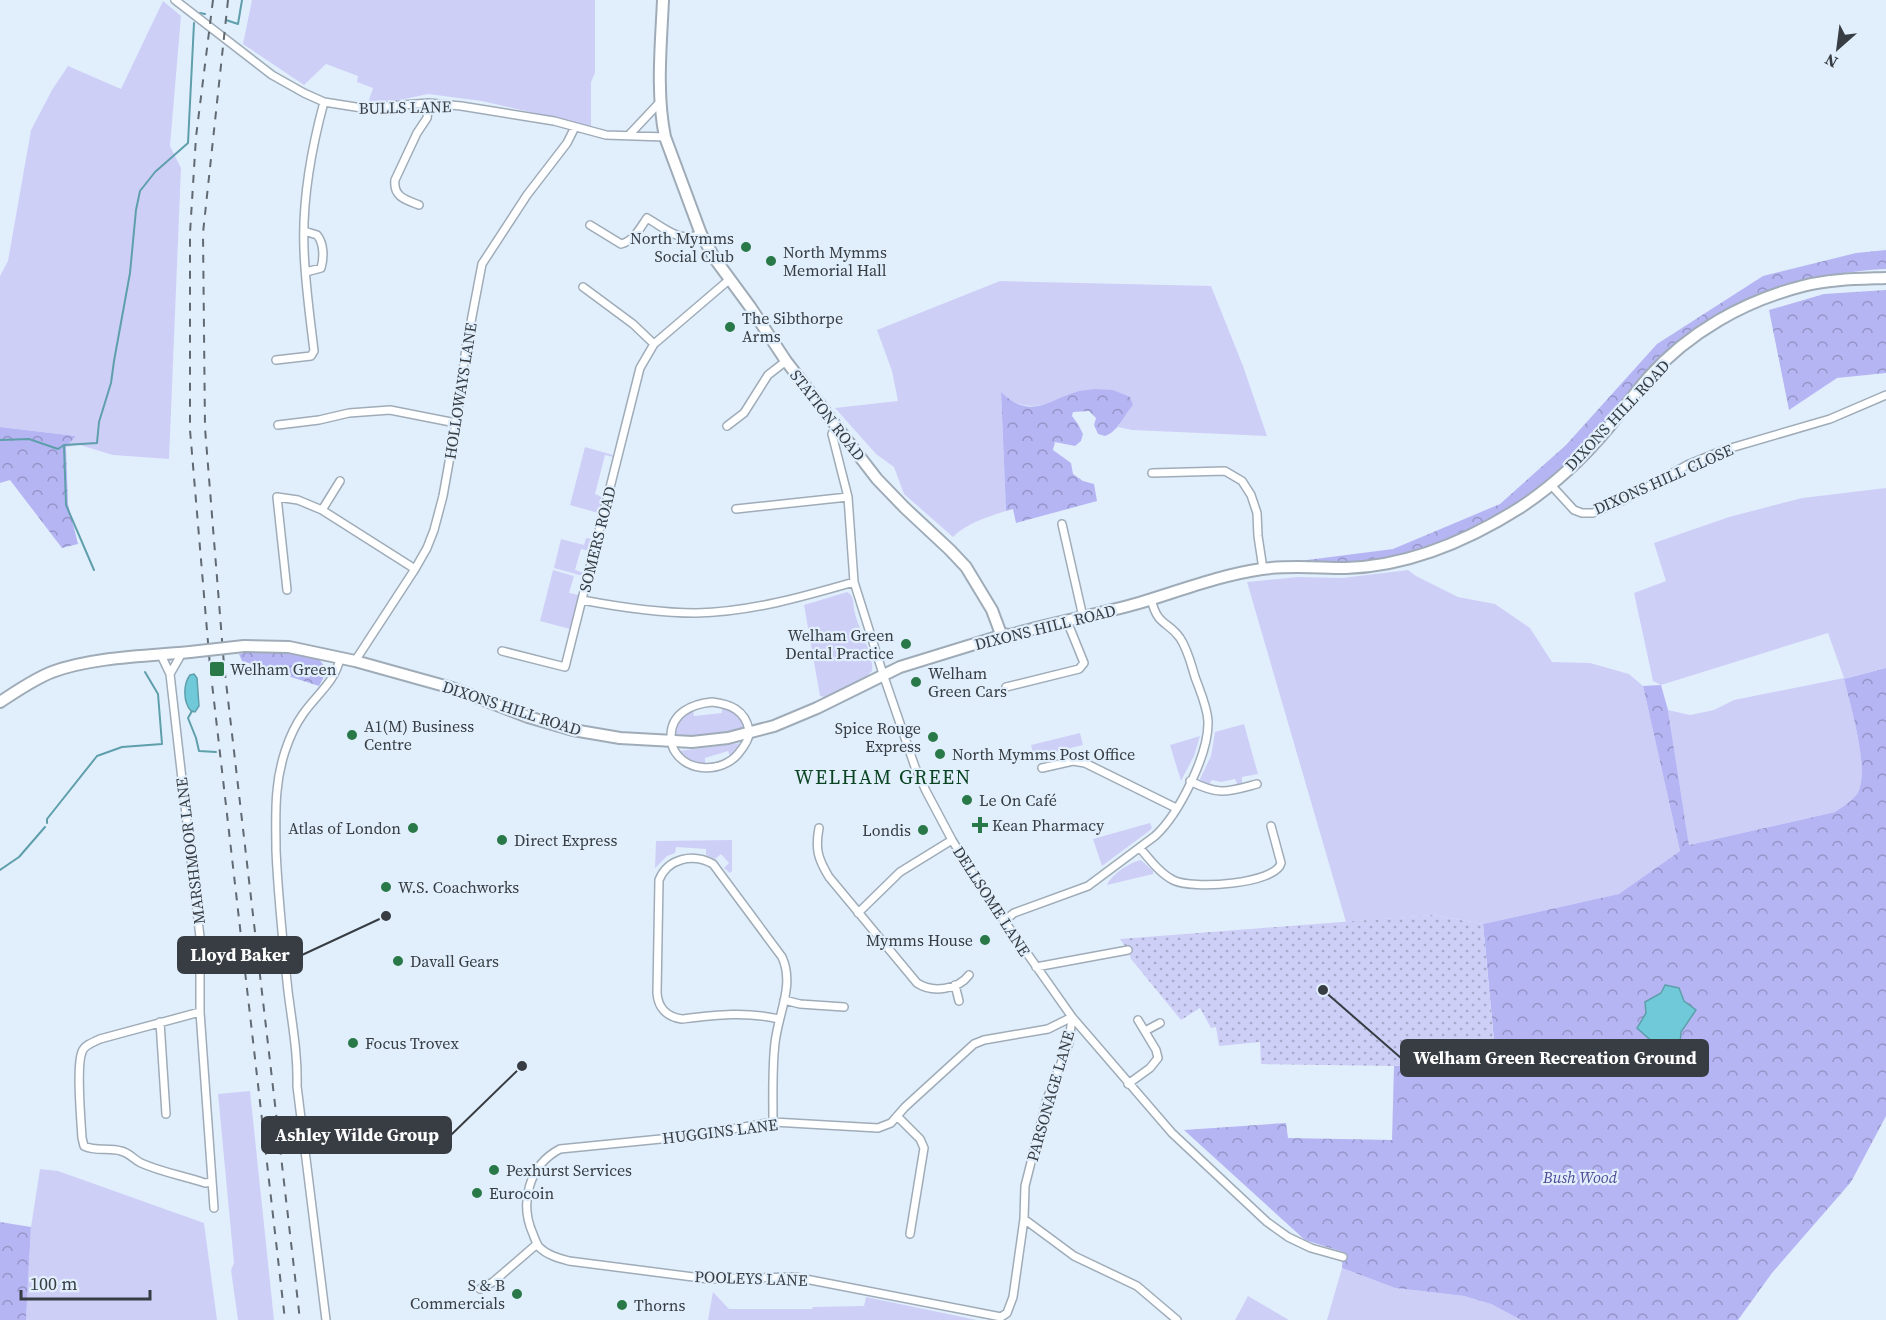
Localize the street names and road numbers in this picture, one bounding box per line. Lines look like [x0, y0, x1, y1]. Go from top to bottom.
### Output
street label: BULLS LANE [359, 95, 452, 119]
street label: HOLLOWAYS LANE [438, 321, 482, 461]
street label: DIXONS HILL ROAD [1560, 355, 1674, 475]
street label: STATION ROAD [785, 365, 871, 465]
street label: DIXONS HILL CLOSE [1590, 438, 1737, 520]
street label: SOMERS ROAD [573, 484, 621, 594]
street label: DIXONS HILL ROAD [972, 599, 1118, 655]
street label: DIXONS HILL ROAD [440, 675, 584, 741]
street label: MARSHMOOR LANE [170, 776, 210, 926]
street label: DELLSOME LANE [948, 842, 1036, 961]
street label: PARSONAGE LANE [1021, 1028, 1079, 1164]
street label: HUGGINS LANE [661, 1113, 779, 1149]
street label: POOLEYS LANE [694, 1265, 808, 1291]

